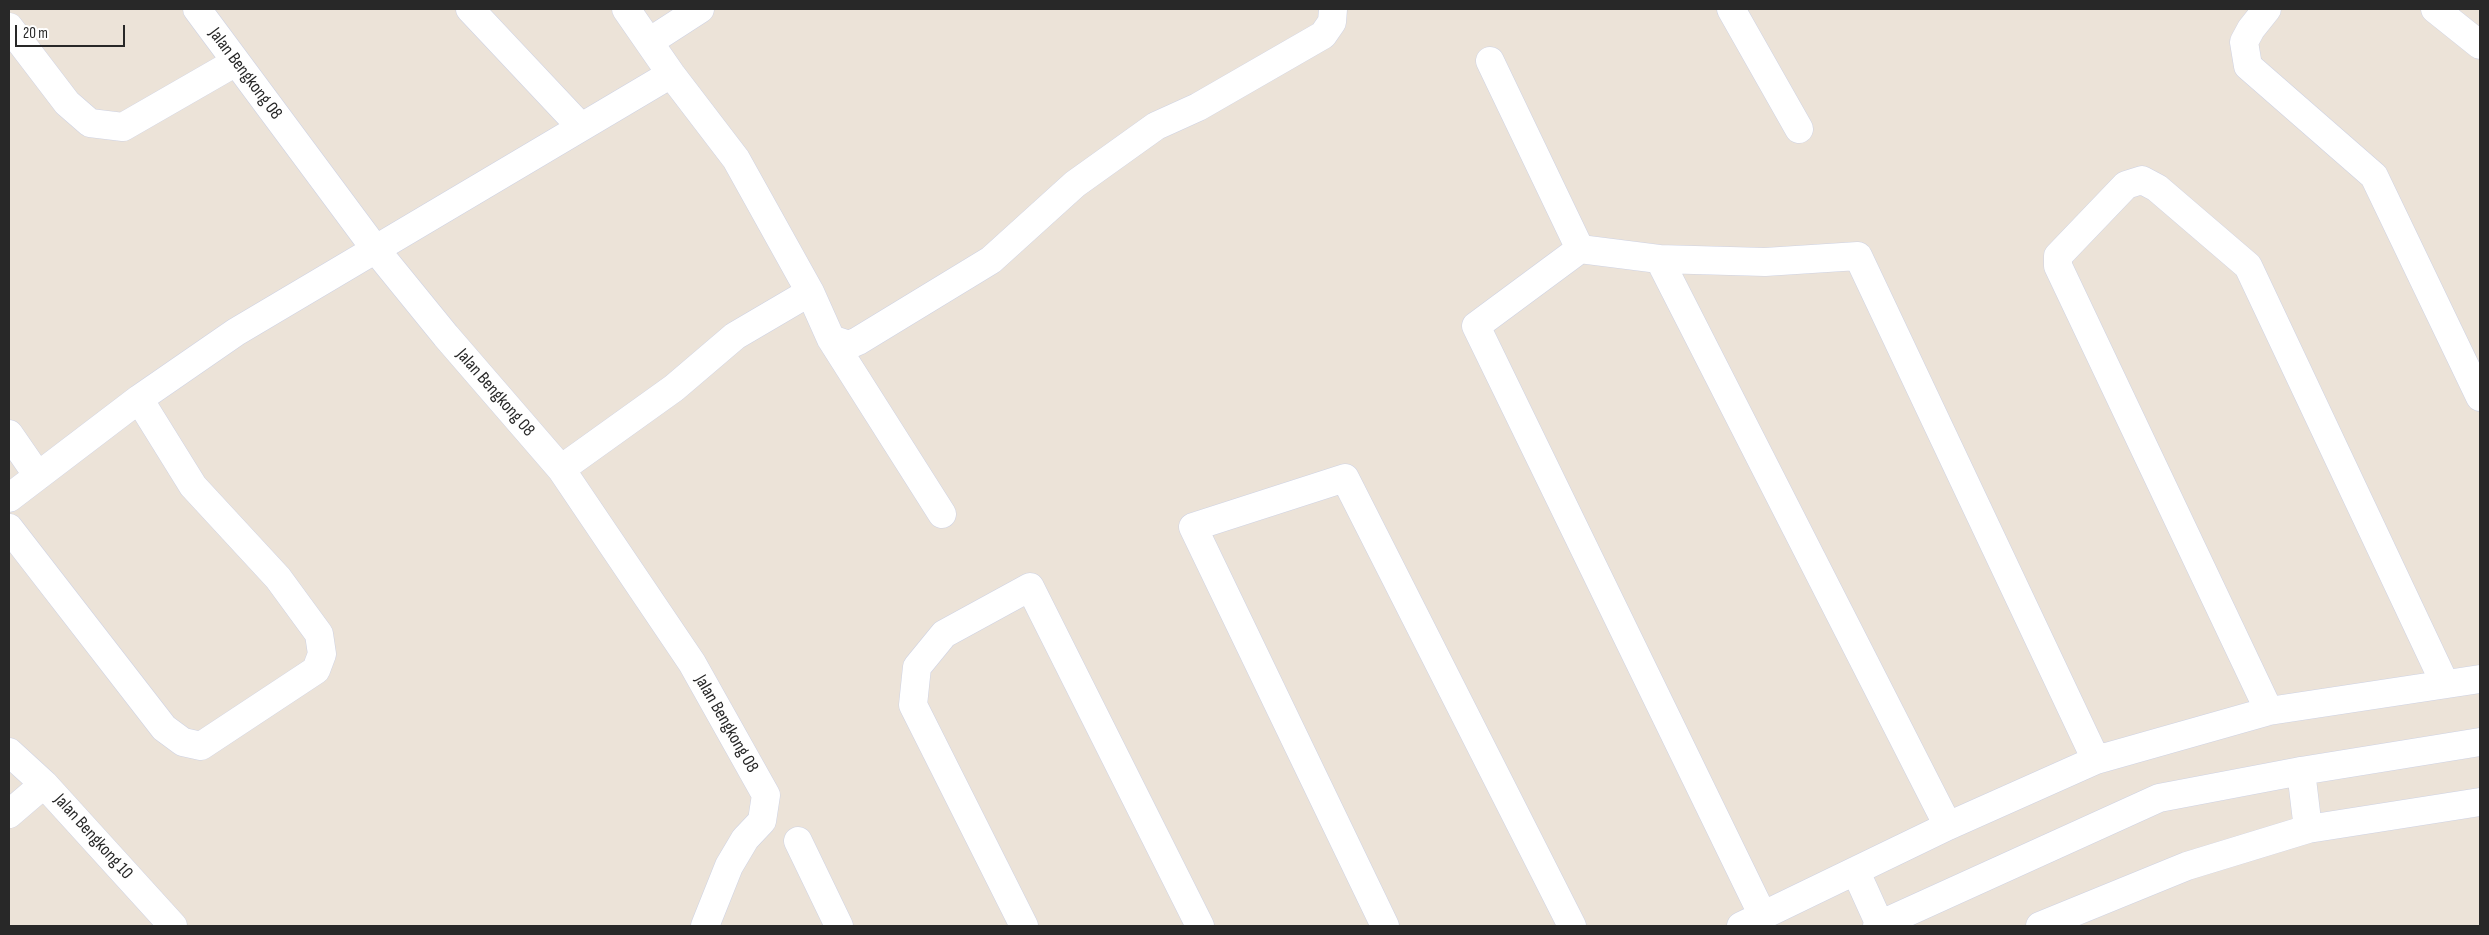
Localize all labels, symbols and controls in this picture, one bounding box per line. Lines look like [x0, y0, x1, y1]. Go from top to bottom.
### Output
scale bar [18, 15, 128, 47]
text: 20 m [23, 24, 48, 43]
street label: Jalan Bengkong 08 [203, 24, 287, 124]
street label: Jalan Bengkong 08 [451, 345, 539, 441]
street label: Jalan Bengkong 08 [689, 671, 763, 777]
street label: Jalan Bengkong 10 [49, 790, 137, 884]

